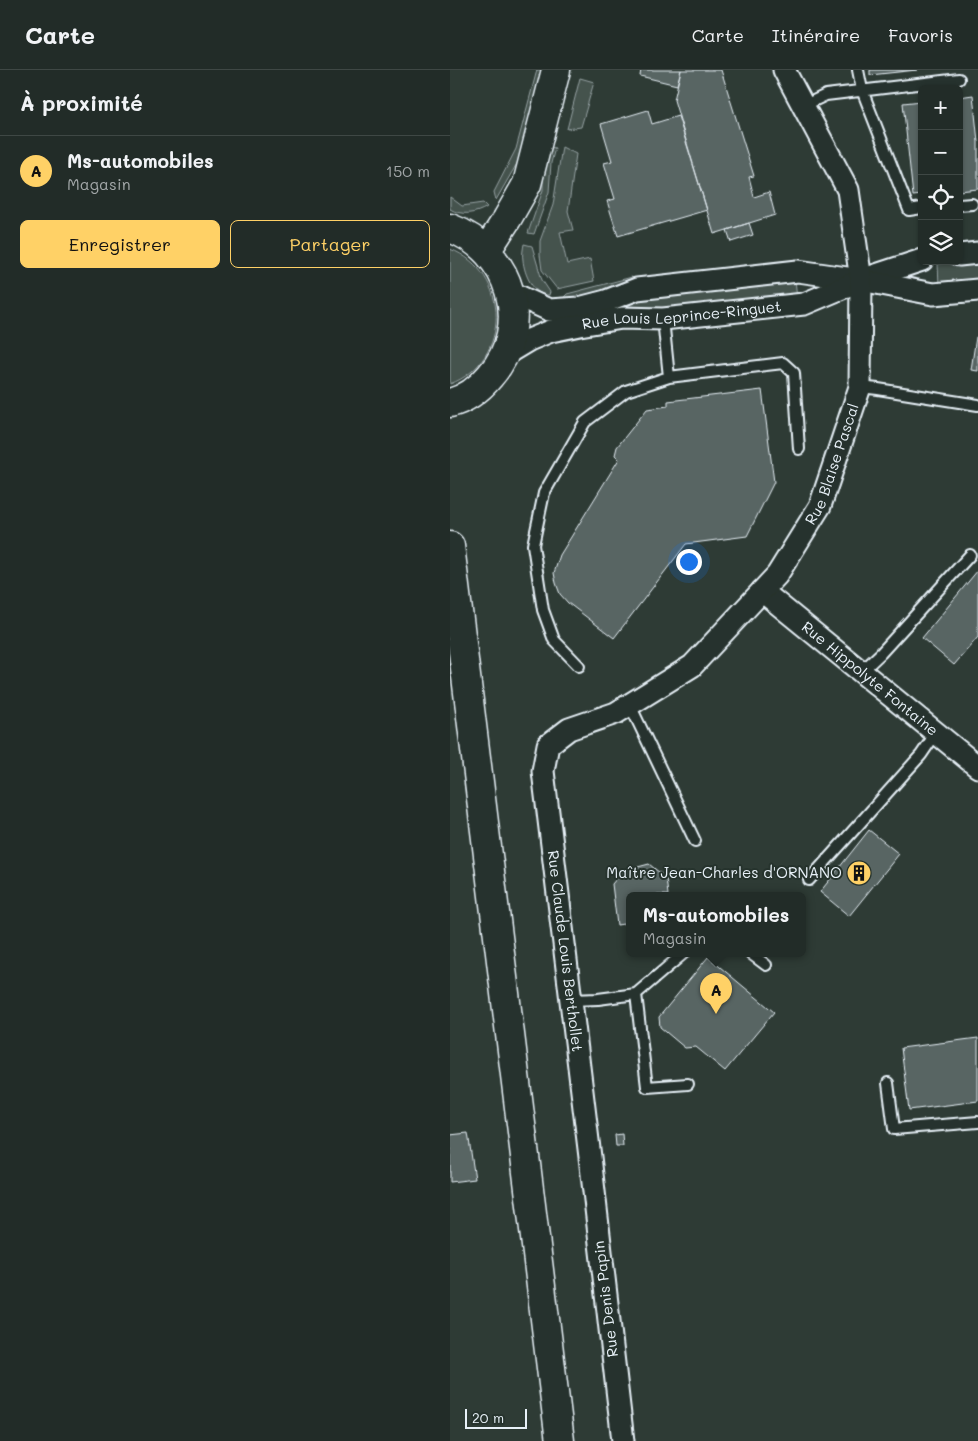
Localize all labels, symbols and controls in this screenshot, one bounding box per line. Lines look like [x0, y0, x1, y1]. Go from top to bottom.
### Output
text: Carte [25, 19, 95, 50]
text: Carte [692, 23, 744, 47]
text: Itinéraire [772, 23, 860, 47]
text: Favoris [888, 23, 953, 47]
map controls [918, 85, 963, 265]
button: + [918, 85, 963, 130]
text: À proximité [20, 89, 143, 116]
button: − [918, 130, 963, 175]
text: Ms-automobiles [67, 148, 214, 173]
text: A [30, 160, 42, 181]
text: 150 m [386, 160, 430, 181]
text: Magasin [67, 173, 131, 194]
button: locate [918, 175, 963, 220]
button: Enregistrer [20, 220, 220, 268]
button: Partager [230, 220, 430, 268]
button: layers [918, 220, 963, 265]
street label: Rue Louis Leprince-Ringuet [580, 295, 782, 334]
street label: Rue Blaise Pascal [800, 400, 863, 528]
your location [676, 549, 702, 575]
street label: Rue Hippolyte Fontaine [798, 616, 943, 740]
street label: Rue Claude Louis Berthollet [544, 849, 588, 1053]
building icon: Maître Jean-Charles d'ORNANO [846, 860, 872, 886]
place label: Maître Jean-Charles d'ORNANO [606, 862, 842, 882]
popup [626, 892, 806, 957]
text: Ms-automobiles [643, 902, 789, 927]
text: Magasin [643, 927, 706, 948]
pin: A [700, 973, 732, 1014]
street label: Rue Denis Papin [588, 1240, 622, 1358]
scale bar [465, 1406, 528, 1429]
text: 20 m [472, 1408, 504, 1427]

